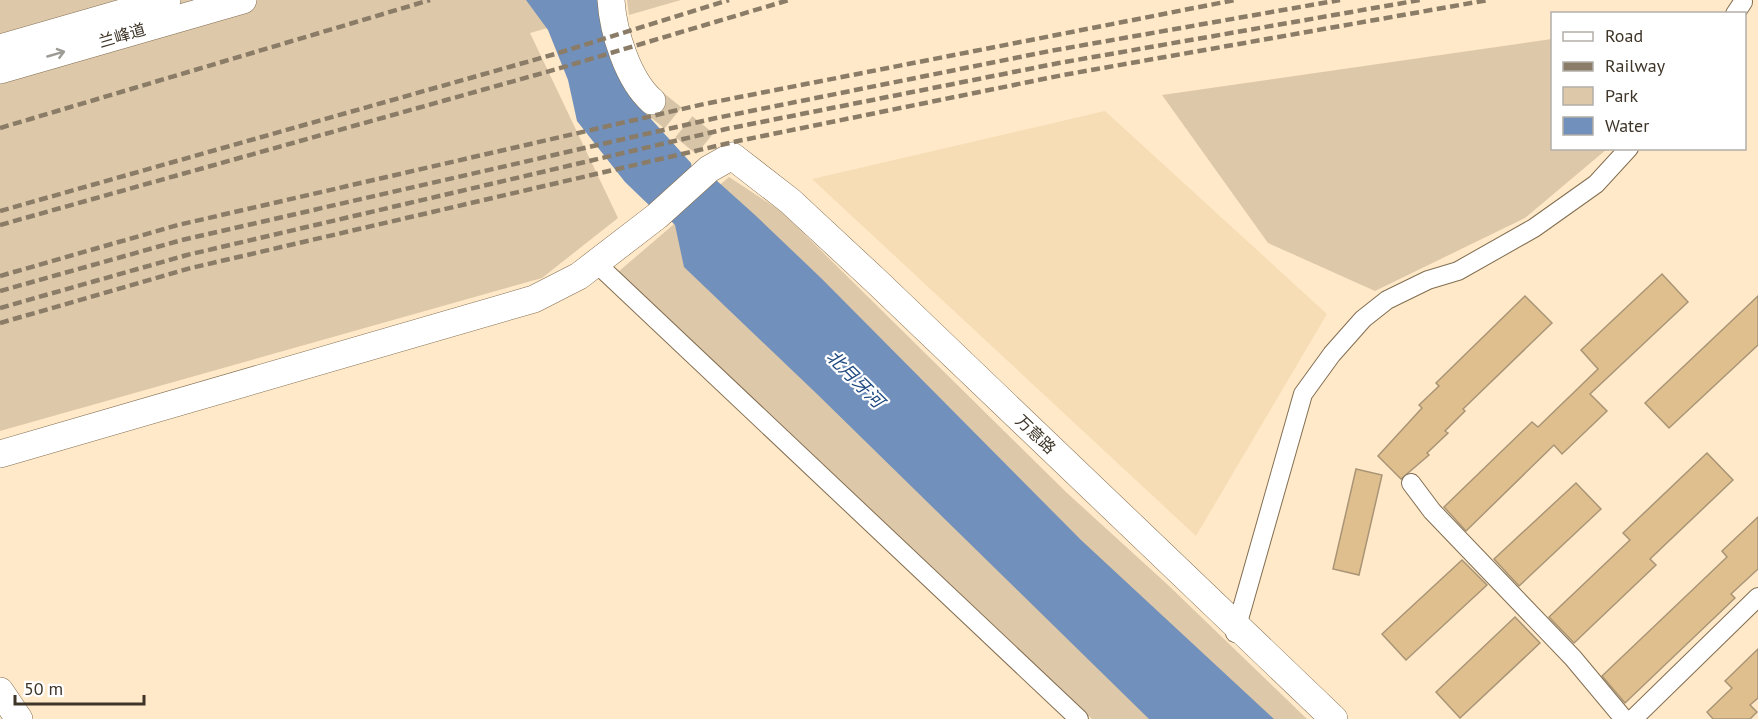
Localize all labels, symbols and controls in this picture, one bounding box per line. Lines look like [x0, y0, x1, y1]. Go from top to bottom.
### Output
legend [1551, 12, 1746, 150]
street label: 兰峰道 [96, 19, 148, 51]
text: Road [1605, 24, 1643, 47]
one-way arrow [46, 48, 65, 59]
text: Railway [1605, 54, 1666, 77]
text: Park [1605, 84, 1638, 107]
text: Water [1605, 114, 1649, 137]
water label: 北月牙河 [822, 345, 891, 414]
street label: 万意路 [1012, 410, 1060, 458]
scale bar [15, 668, 144, 706]
text: 50 m [24, 677, 63, 700]

